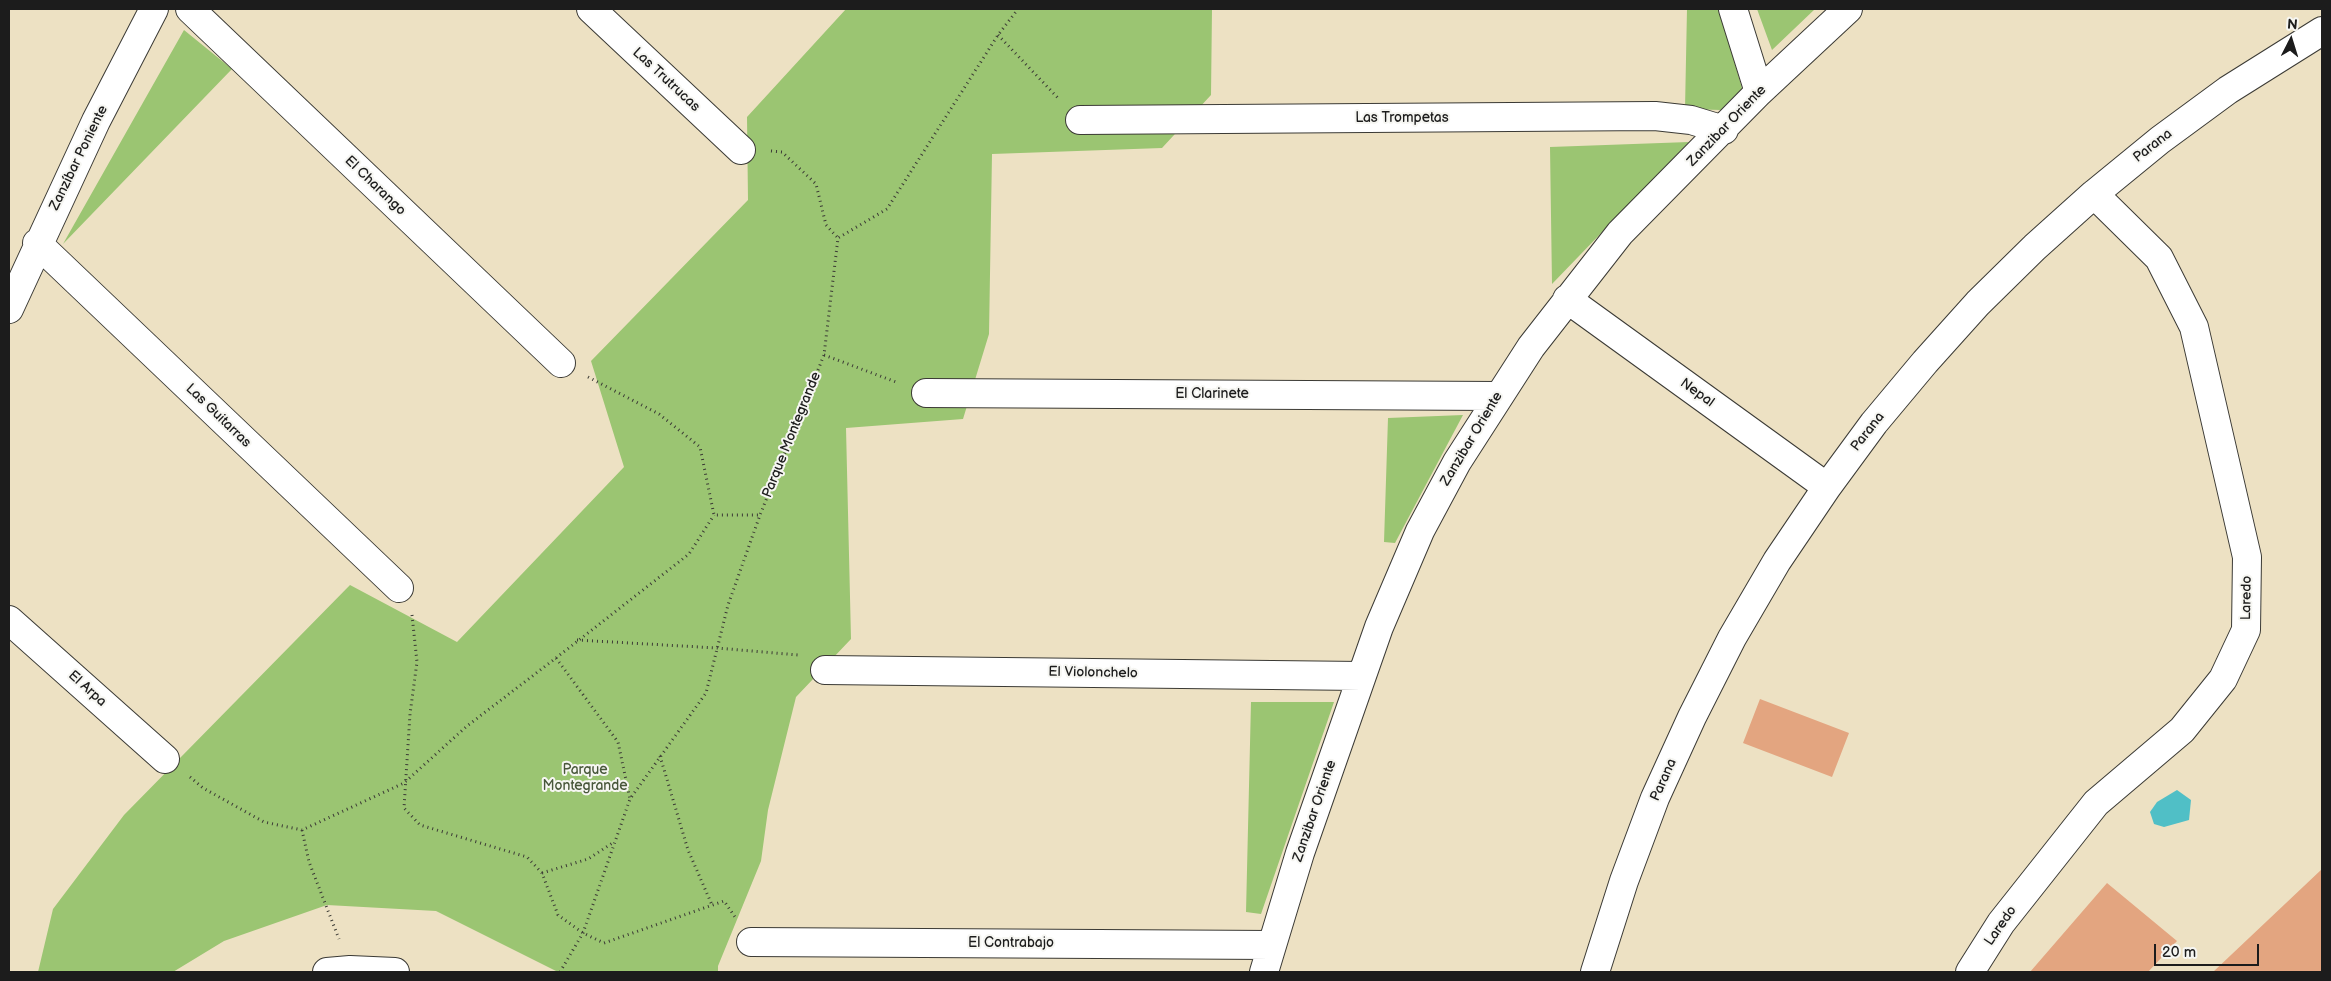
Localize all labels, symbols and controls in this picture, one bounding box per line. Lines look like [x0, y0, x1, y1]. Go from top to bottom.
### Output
north arrow [2266, 15, 2316, 65]
text: N [2286, 16, 2298, 33]
street label: Las Trutrucas [629, 44, 703, 116]
street label: Zanzibar Oriente [1684, 82, 1770, 170]
street label: Zanzíbar Poniente [46, 103, 112, 213]
street label: Las Trompetas [1355, 110, 1449, 126]
street label: Parana [2130, 126, 2176, 166]
street label: El Charango [341, 153, 409, 219]
street label: Parque Montegrande [759, 370, 825, 500]
street label: Nepal [1677, 375, 1717, 411]
street label: Las Guitarras [182, 381, 254, 451]
street label: El Clarinete [1175, 386, 1249, 402]
street label: Zanzibar Oriente [1437, 389, 1507, 489]
street label: Parana [1848, 409, 1888, 455]
street label: Laredo [2238, 576, 2256, 620]
street label: El Violonchelo [1048, 664, 1138, 682]
street label: El Arpa [64, 667, 110, 711]
street label: Parana [1647, 756, 1681, 804]
street label: Zanzibar Oriente [1290, 758, 1340, 864]
park label: Parque Montegrande [542, 762, 628, 794]
street label: Laredo [1981, 903, 2021, 949]
scale bar [2156, 934, 2261, 966]
street label: El Contrabajo [968, 935, 1054, 951]
text: 20 m [2162, 943, 2196, 962]

